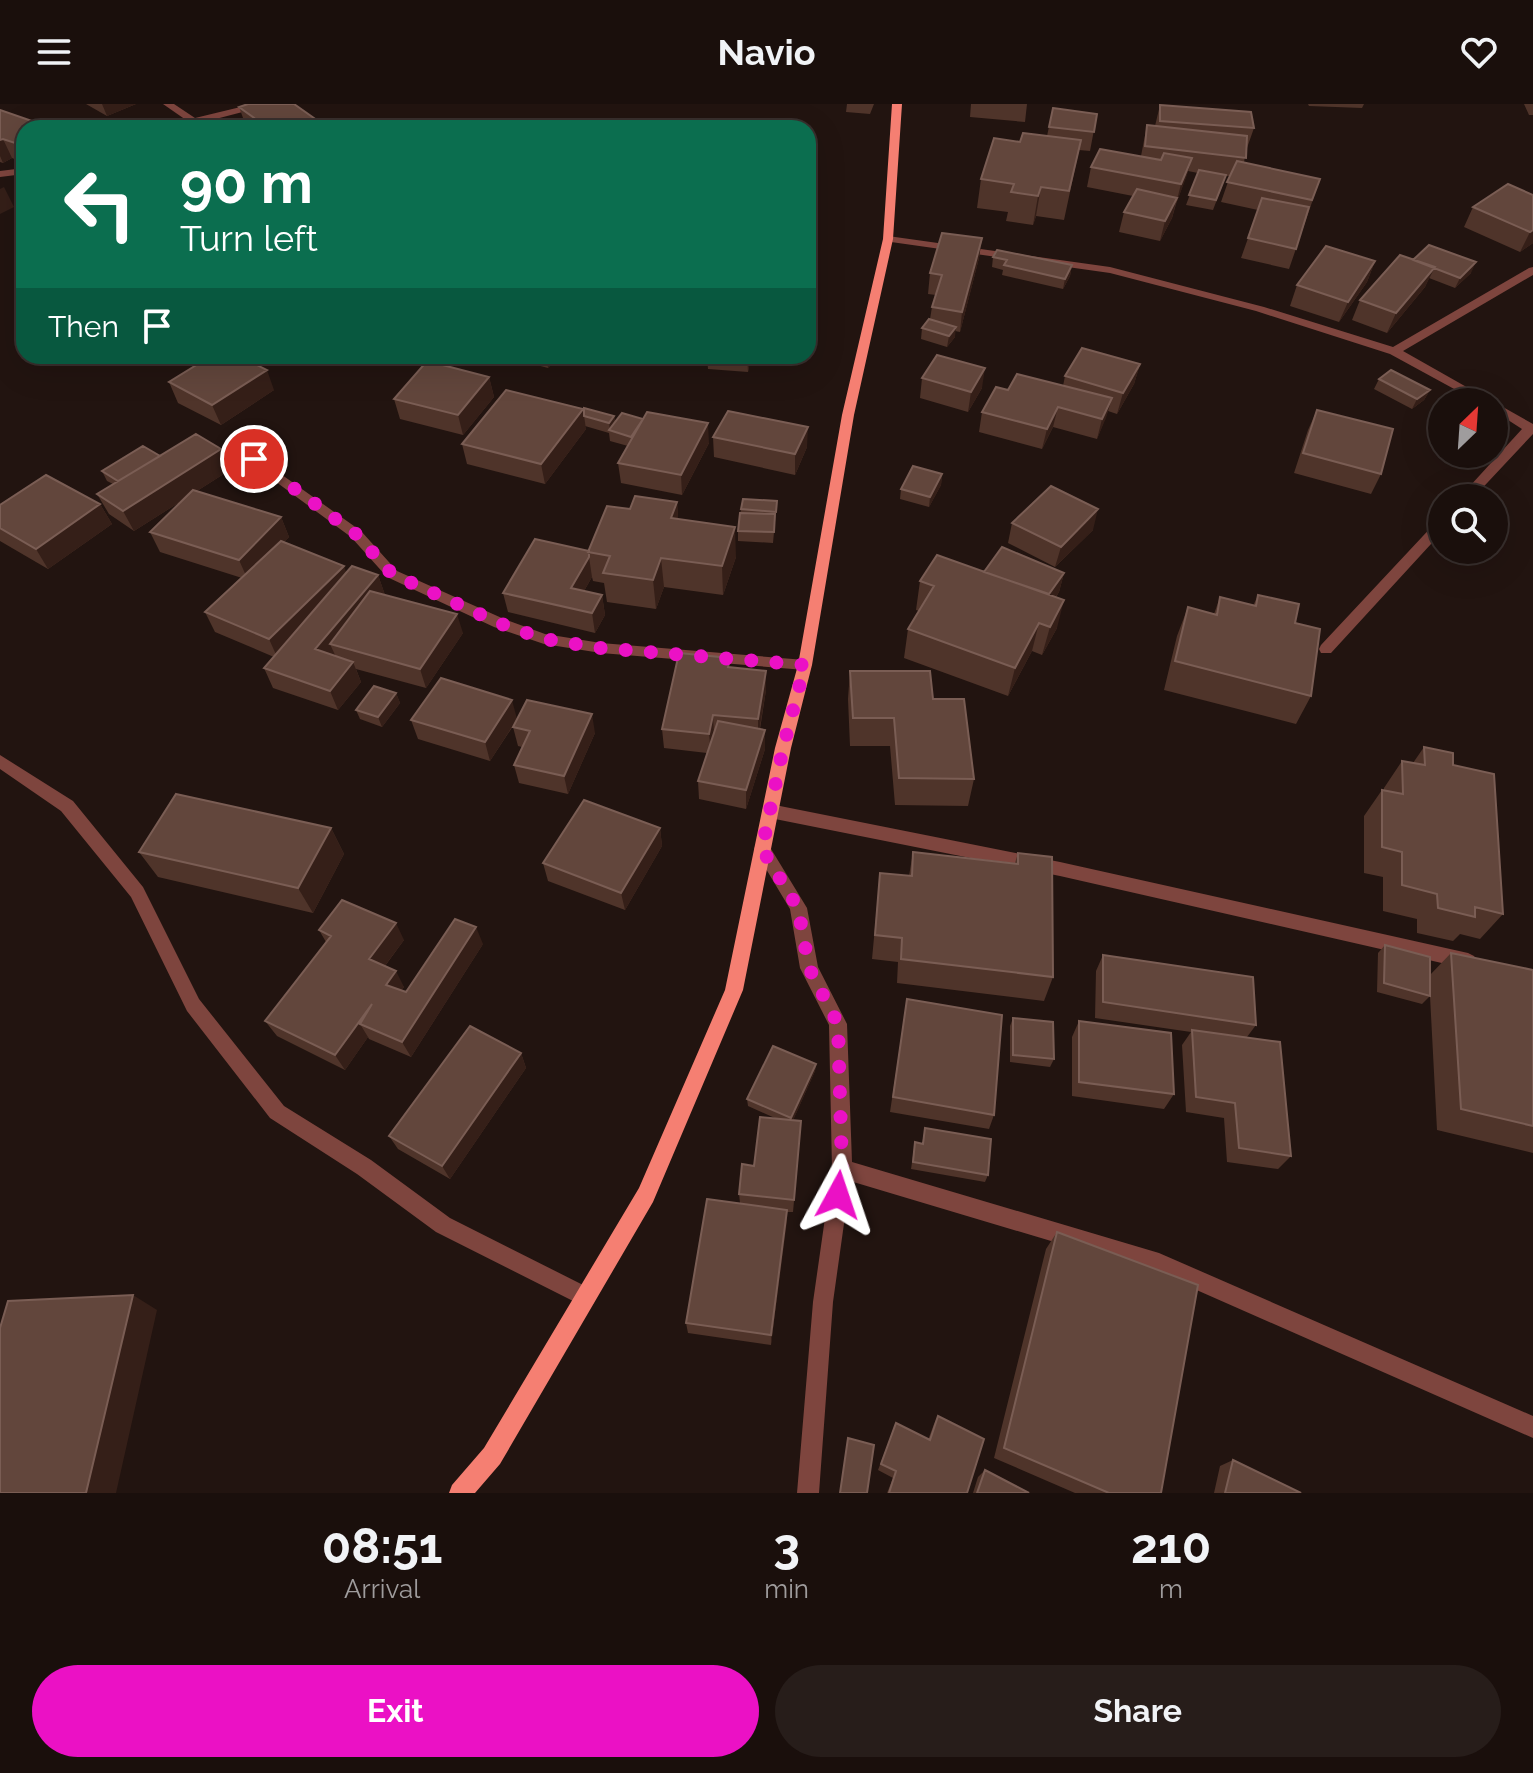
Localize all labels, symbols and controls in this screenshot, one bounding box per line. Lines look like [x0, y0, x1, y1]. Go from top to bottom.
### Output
icon: menu [32, 30, 76, 74]
icon: heart [1457, 30, 1501, 74]
text: Navio [717, 31, 816, 73]
text: 90 m [180, 150, 313, 216]
icon: left [48, 152, 152, 256]
text: Turn left [180, 217, 318, 259]
icon: arrive [135, 304, 179, 348]
text: Then [48, 309, 119, 344]
north arrow [1428, 388, 1508, 468]
map controls [1428, 388, 1508, 564]
pin [220, 425, 288, 493]
icon: arrive [232, 437, 276, 481]
button: search [1428, 484, 1508, 564]
position arrow [796, 1153, 880, 1237]
text: 08:51 [322, 1518, 442, 1574]
text: 3 [773, 1518, 800, 1574]
text: 210 [1131, 1518, 1211, 1574]
text: Arrival [344, 1574, 420, 1604]
text: min [764, 1574, 809, 1604]
text: m [1159, 1574, 1183, 1604]
button: Exit [32, 1665, 759, 1757]
button: Share [775, 1665, 1501, 1757]

